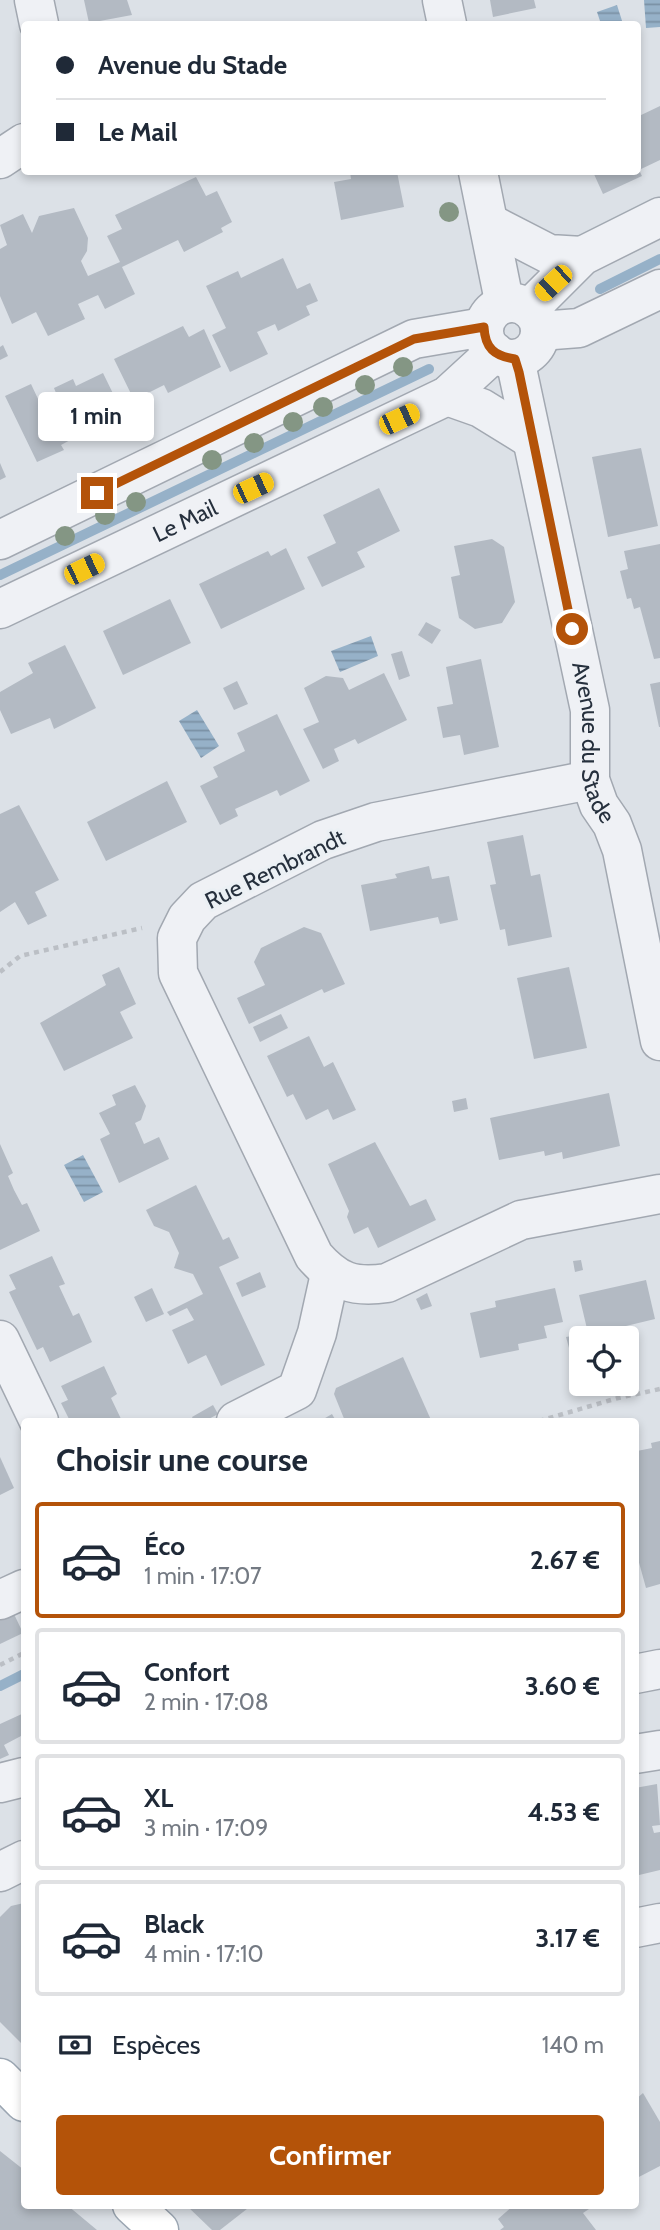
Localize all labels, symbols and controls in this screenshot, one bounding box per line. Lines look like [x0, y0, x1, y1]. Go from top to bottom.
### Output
text: Avenue du Stade [98, 49, 287, 81]
text: Le Mail [98, 116, 178, 148]
car [531, 261, 576, 305]
callout: 1 min [39, 392, 155, 440]
car [376, 401, 423, 437]
text: 1 min [70, 402, 122, 430]
car [230, 470, 277, 506]
route end [81, 477, 113, 509]
street label: Le Mail [148, 493, 222, 548]
car [61, 550, 108, 588]
route start [556, 613, 588, 645]
street label: Avenue du Stade [566, 659, 621, 829]
street label: Rue Rembrandt [200, 823, 350, 915]
map controls [569, 1326, 639, 1396]
button: locate [569, 1326, 639, 1396]
text: Choisir une course [56, 1440, 308, 1479]
icon: car [60, 1529, 123, 1592]
text: Éco [144, 1530, 185, 1562]
text: 2.67 € [530, 1544, 600, 1576]
text: 1 min · 17:07 [144, 1562, 262, 1590]
icon: car [60, 1655, 123, 1718]
text: Confort [144, 1656, 230, 1688]
text: 3.60 € [525, 1670, 600, 1702]
text: 2 min · 17:08 [144, 1688, 269, 1716]
icon: car [60, 1781, 123, 1844]
text: XL [144, 1782, 173, 1814]
text: 4.53 € [528, 1796, 600, 1828]
text: 3 min · 17:09 [144, 1814, 268, 1842]
icon: car [60, 1907, 123, 1970]
text: Black [144, 1908, 204, 1940]
text: 3.17 € [535, 1922, 600, 1954]
text: 4 min · 17:10 [144, 1940, 264, 1968]
icon: cash [56, 2026, 94, 2064]
text: Espèces [112, 2029, 201, 2061]
text: 140 m [542, 2031, 604, 2059]
button: Confirmer [56, 2115, 604, 2195]

